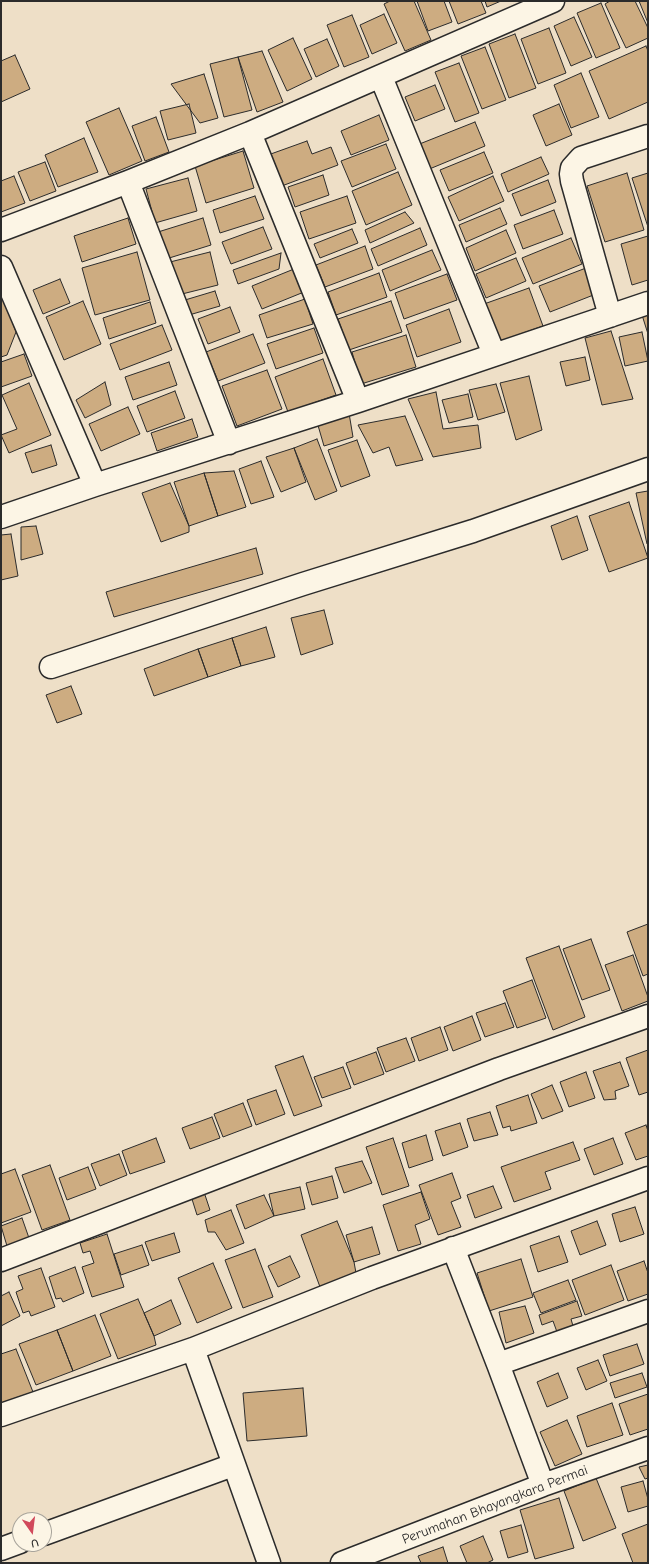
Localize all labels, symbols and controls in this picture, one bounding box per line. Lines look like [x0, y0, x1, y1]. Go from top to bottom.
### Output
street label: Perumahan Bhayangkara Permai [400, 1462, 590, 1548]
north arrow [12, 1512, 52, 1552]
text: U [30, 1536, 40, 1550]

